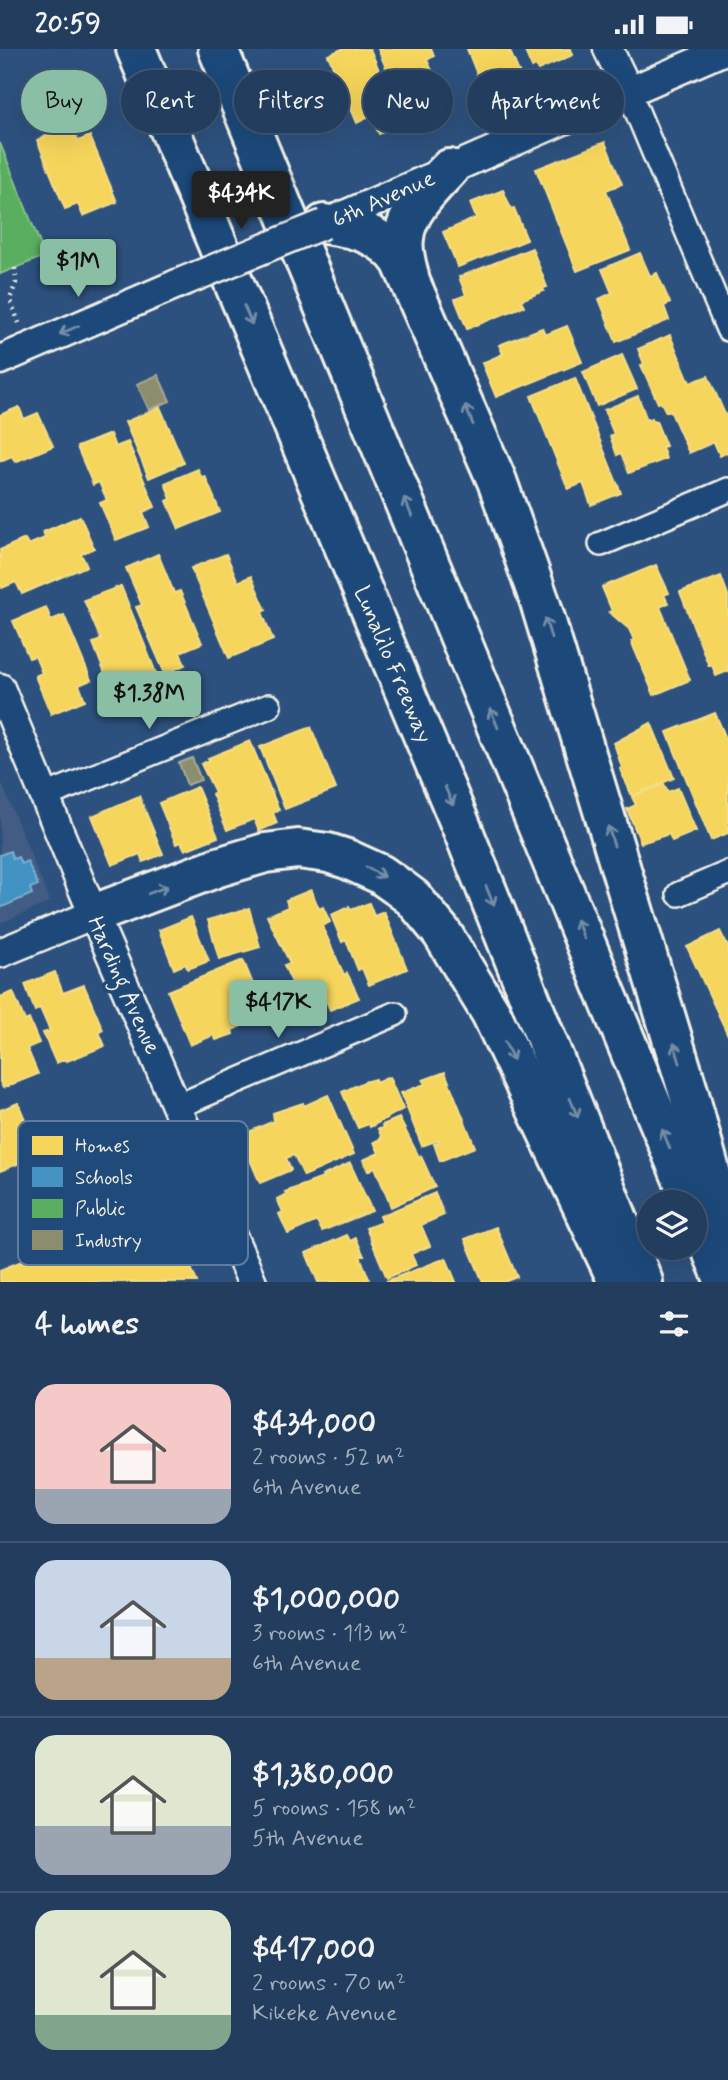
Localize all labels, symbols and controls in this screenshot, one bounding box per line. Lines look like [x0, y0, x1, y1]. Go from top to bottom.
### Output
text: 20:59 [35, 8, 101, 42]
chip: Buy [21, 70, 107, 133]
chip: Rent [121, 70, 220, 133]
chip: Filters [234, 70, 349, 133]
chip: New [363, 70, 453, 133]
chip: Apartment [467, 70, 624, 133]
street label: 6th Avenue [328, 164, 440, 236]
pin: $434K [192, 171, 290, 231]
text: $434K [208, 179, 274, 209]
pin: $1M [44, 239, 112, 299]
text: $1M [56, 247, 100, 277]
one-way arrow [242, 304, 255, 326]
one-way arrow [58, 324, 80, 337]
one-way arrow [461, 405, 474, 427]
one-way arrow [400, 497, 413, 519]
street label: Lunalilo Freeway [346, 582, 439, 748]
one-way arrow [541, 618, 553, 640]
pin: $1.38M [92, 671, 206, 731]
text: $1.38M [113, 679, 185, 709]
one-way arrow [487, 708, 500, 729]
one-way arrow [443, 785, 456, 807]
one-way arrow [603, 825, 616, 847]
one-way arrow [364, 865, 384, 879]
one-way arrow [146, 883, 168, 895]
one-way arrow [484, 885, 497, 907]
street label: Harding Avenue [78, 912, 167, 1061]
one-way arrow [573, 918, 586, 940]
pin: $417K [229, 981, 327, 1040]
text: $417K [245, 988, 311, 1018]
one-way arrow [503, 1040, 516, 1061]
one-way arrow [669, 1043, 682, 1065]
one-way arrow [568, 1096, 581, 1118]
legend [18, 1121, 248, 1265]
one-way arrow [659, 1129, 672, 1150]
text: Homes [75, 1134, 130, 1159]
text: Schools [75, 1166, 133, 1191]
map controls [637, 1190, 707, 1260]
button: layers [637, 1190, 707, 1260]
text: Public [75, 1197, 126, 1222]
text: Industry [75, 1229, 142, 1254]
text: 4 homes [35, 1305, 139, 1344]
icon: filters [655, 1305, 693, 1343]
text: $434,000 [252, 1404, 376, 1443]
icon: home [91, 1412, 175, 1496]
text: 2 rooms · 52 m² [252, 1443, 405, 1473]
text: 6th Avenue [252, 1473, 361, 1503]
text: $1,000,000 [252, 1580, 400, 1619]
icon: home [91, 1588, 175, 1672]
text: 3 rooms · 113 m² [252, 1619, 407, 1649]
text: 6th Avenue [252, 1649, 361, 1679]
text: $1,380,000 [252, 1755, 394, 1794]
icon: home [91, 1763, 175, 1847]
text: 5 rooms · 158 m² [252, 1794, 416, 1824]
text: 5th Avenue [252, 1824, 363, 1854]
text: $417,000 [252, 1930, 375, 1969]
icon: home [91, 1938, 175, 2022]
text: 2 rooms · 70 m² [252, 1969, 406, 1999]
text: Kikeke Avenue [252, 1999, 397, 2029]

